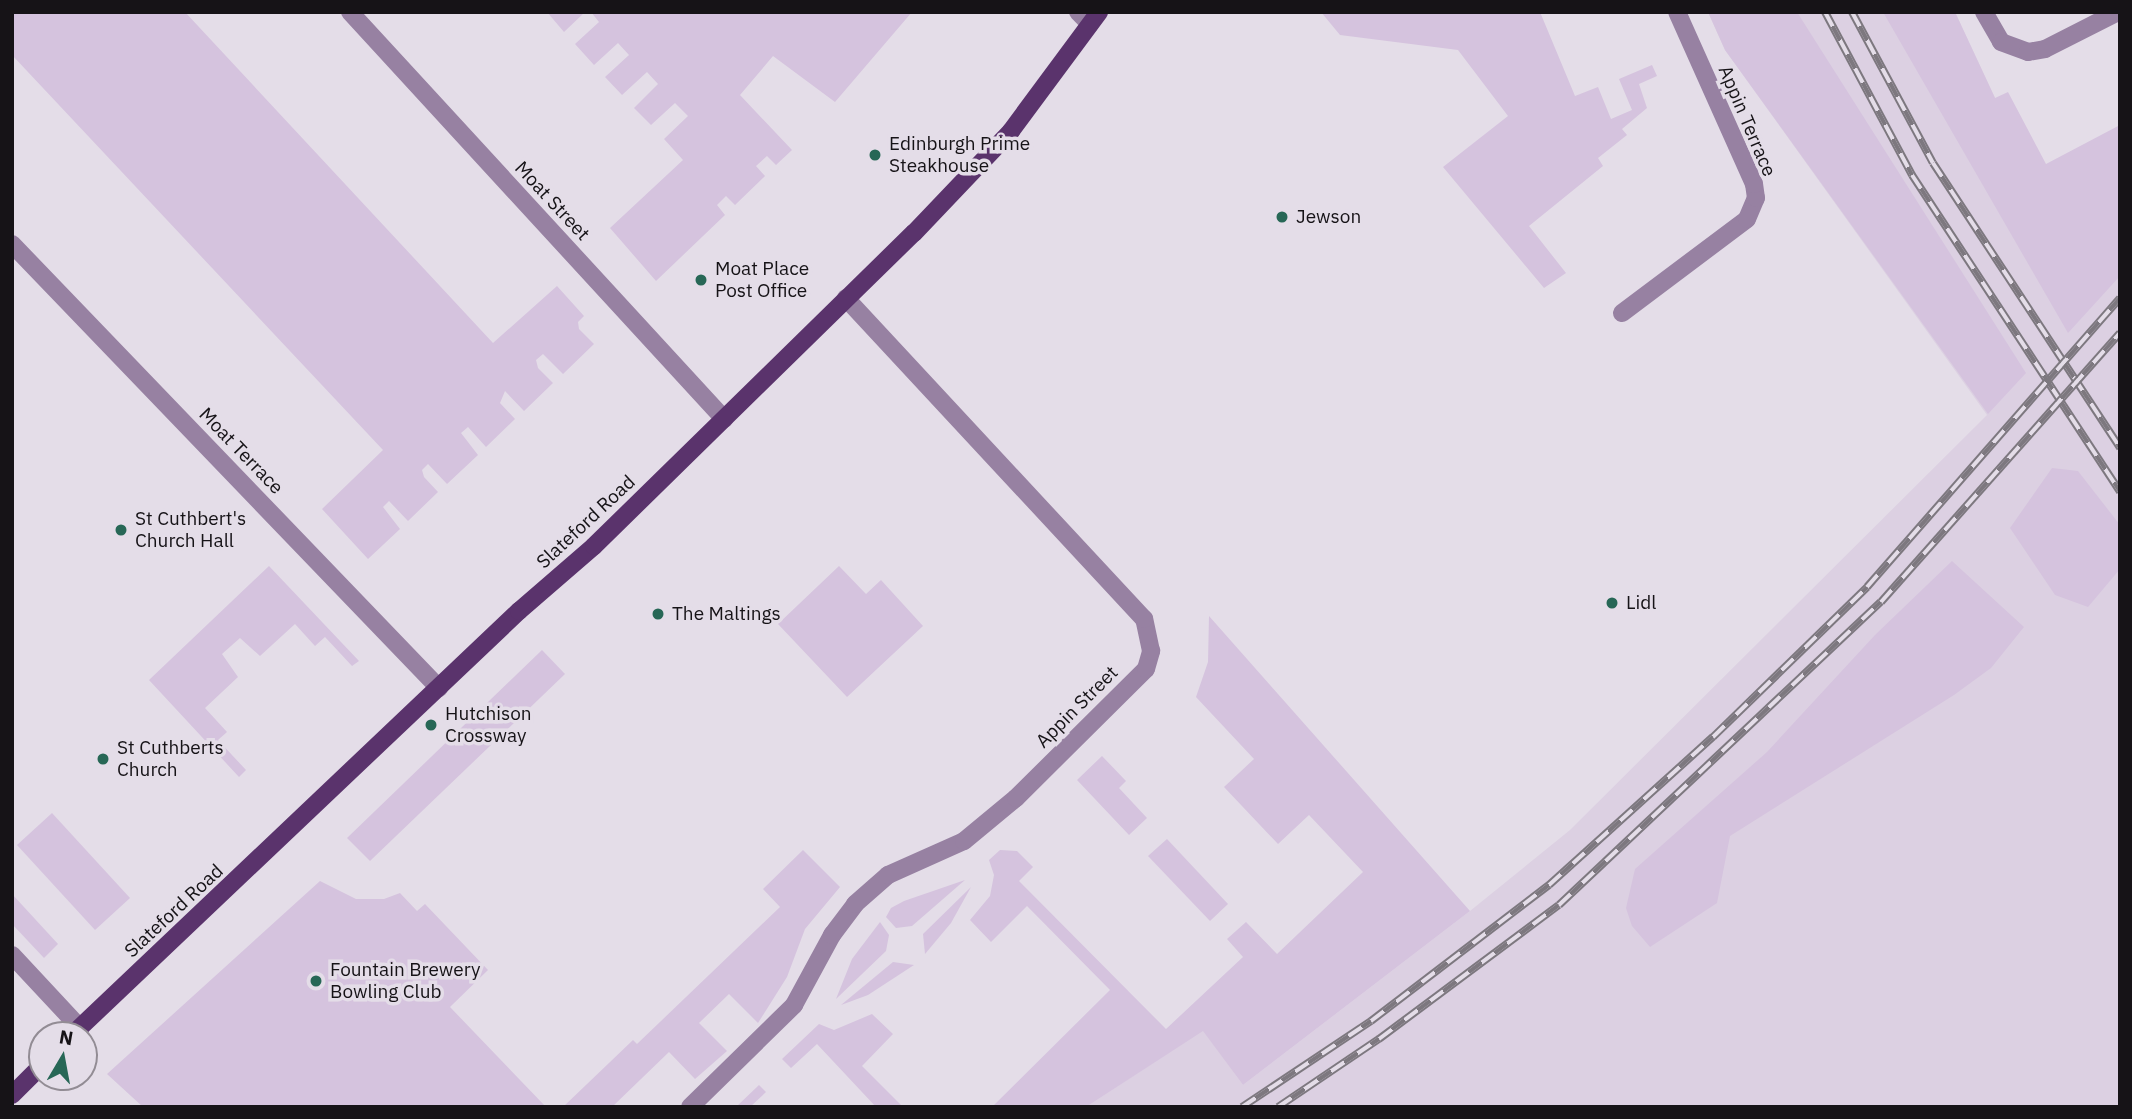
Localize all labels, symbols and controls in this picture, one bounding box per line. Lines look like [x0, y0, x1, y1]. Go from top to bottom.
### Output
street label: Appin Terrace [1713, 62, 1781, 180]
place label: Edinburgh Prime Steakhouse [889, 133, 1030, 177]
marker: Edinburgh Prime Steakhouse [867, 147, 883, 163]
street label: Moat Street [510, 157, 594, 245]
place label: Jewson [1296, 206, 1361, 228]
marker: Jewson [1274, 209, 1290, 225]
place label: Moat Place Post Office [715, 258, 809, 302]
marker: Moat Place Post Office [693, 272, 709, 288]
street label: Moat Terrace [194, 403, 288, 499]
street label: Slateford Road [532, 471, 640, 573]
place label: St Cuthbert's Church Hall [135, 508, 246, 552]
marker: St Cuthbert's Church Hall [113, 522, 129, 538]
place label: Lidl [1626, 592, 1656, 614]
marker: Lidl [1604, 595, 1620, 611]
place label: The Maltings [672, 603, 781, 625]
marker: The Maltings [650, 606, 666, 622]
street label: Appin Street [1031, 661, 1123, 753]
place label: Hutchison Crossway [445, 703, 532, 747]
marker: Hutchison Crossway [423, 717, 439, 733]
place label: St Cuthberts Church [117, 737, 224, 781]
marker: St Cuthberts Church [95, 751, 111, 767]
street label: Slateford Road [120, 860, 228, 962]
place label: Fountain Brewery Bowling Club [330, 959, 480, 1003]
marker: Fountain Brewery Bowling Club [308, 973, 324, 989]
north arrow [28, 1021, 98, 1091]
text: N [57, 1024, 75, 1050]

